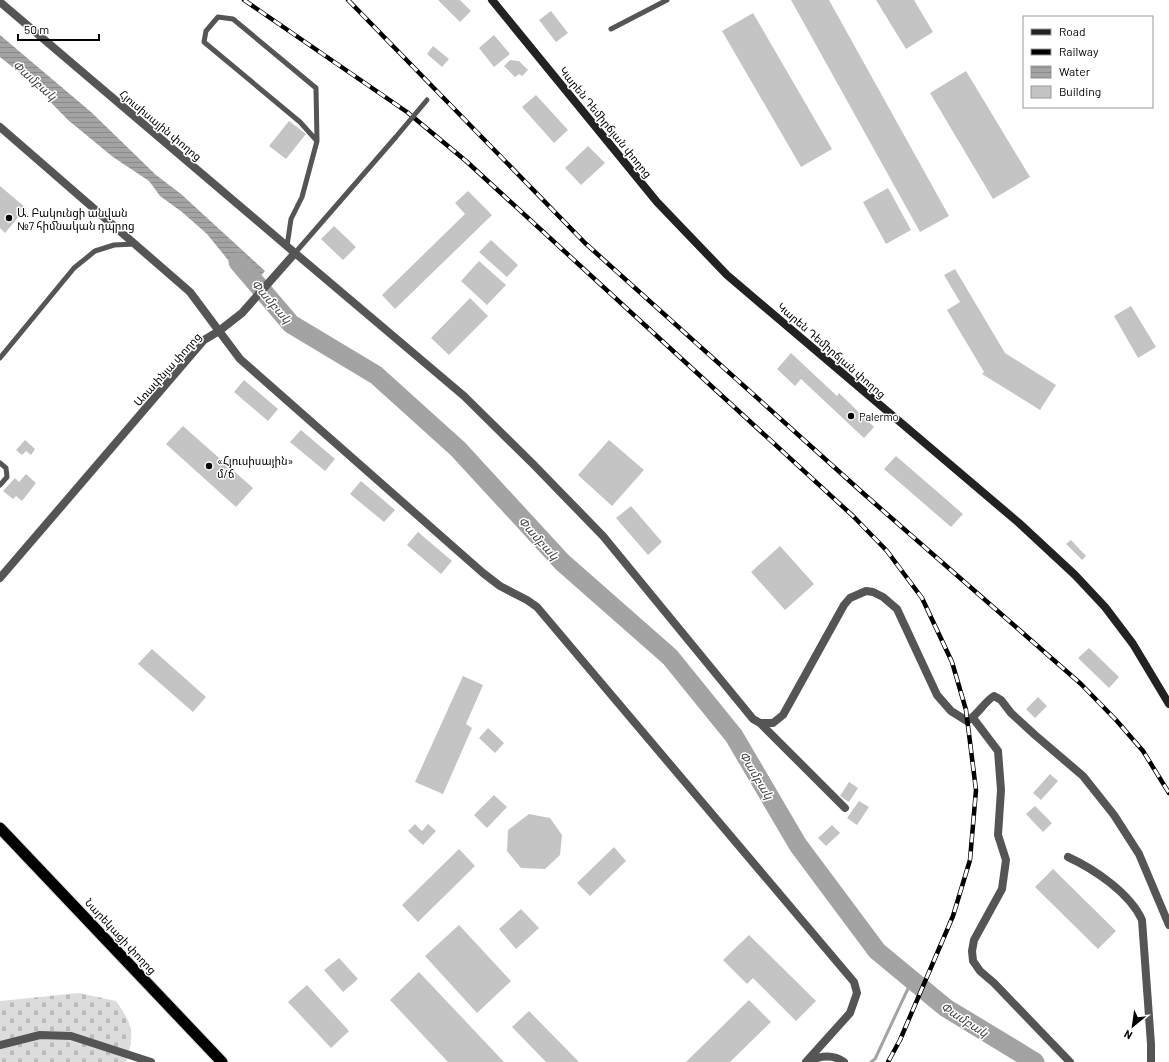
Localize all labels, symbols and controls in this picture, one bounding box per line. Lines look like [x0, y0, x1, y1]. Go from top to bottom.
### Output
scale bar [18, 16, 99, 42]
legend [1023, 16, 1153, 108]
text: 50 m [24, 22, 49, 36]
text: Road [1059, 24, 1086, 38]
text: Railway [1059, 44, 1099, 58]
water label: Փամբակ [10, 57, 60, 104]
street label: Կարեն Դեմիրճյան փողոց [556, 64, 655, 181]
text: Water [1059, 64, 1091, 78]
text: Building [1059, 84, 1101, 98]
street label: Հյուսիսային փողոց [117, 87, 205, 164]
place label: Ա. Բակունցի անվան №7 հիմնական դպրոց [17, 206, 135, 233]
marker: Ա. Բակունցի անվան №7 հիմնական դպրոց [4, 213, 14, 223]
water label: Փամբակ [248, 276, 295, 327]
street label: Կարեն Դեմիրճյան փողոց [775, 299, 889, 401]
street label: Առափնյա փողոց [131, 330, 204, 409]
place label: Palermo [859, 410, 899, 423]
marker: Palermo [846, 411, 856, 421]
place label: «Հյուսիսային» մ/ճ [217, 454, 294, 480]
marker: «Հյուսիսային» մ/ճ [204, 461, 214, 471]
water label: Փամբակ [515, 514, 563, 564]
water label: Փամբակ [736, 749, 777, 803]
street label: Նարեկացի փողոց [82, 896, 159, 977]
water label: Փամբակ [938, 999, 992, 1041]
north arrow [1113, 1006, 1153, 1046]
text: N [1122, 1028, 1134, 1043]

